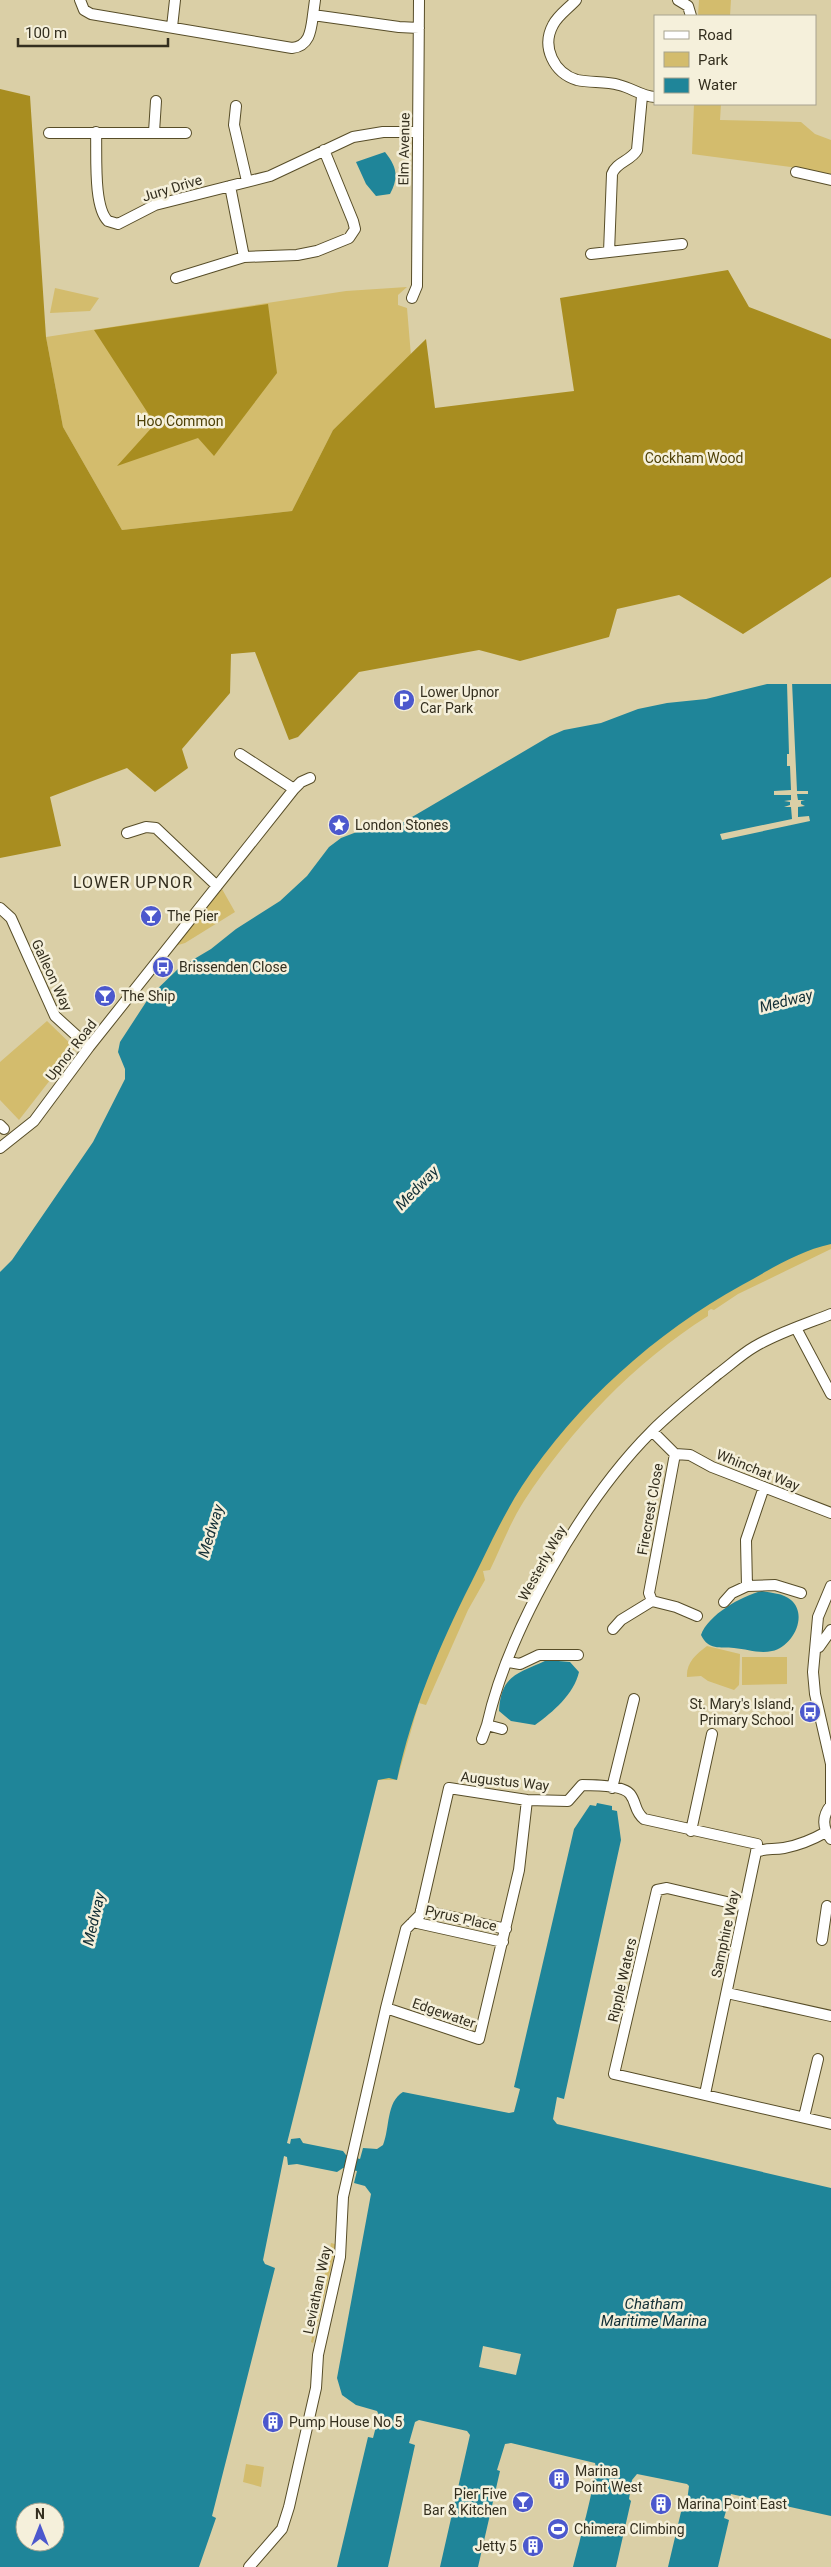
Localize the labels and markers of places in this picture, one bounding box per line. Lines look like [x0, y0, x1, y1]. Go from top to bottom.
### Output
place label: Lower Upnor Car Park [420, 684, 499, 716]
parking icon: Lower Upnor Car Park [392, 688, 416, 712]
place icon: London Stones [327, 813, 351, 837]
place label: London Stones [355, 817, 448, 833]
bar icon: The Pier [139, 904, 163, 928]
place label: The Pier [167, 908, 219, 924]
bus stop icon: Brissenden Close [151, 955, 175, 979]
place label: Brissenden Close [179, 959, 287, 975]
bar icon: The Ship [93, 984, 117, 1008]
place label: The Ship [121, 988, 175, 1004]
place label: St. Mary's Island, Primary School [689, 1696, 794, 1728]
bus stop icon: St. Mary's Island, Primary School [798, 1700, 822, 1724]
building icon: Pump House No 5 [261, 2410, 285, 2434]
place label: Pump House No 5 [289, 2414, 402, 2430]
place label: Marina Point West [575, 2463, 643, 2495]
building icon: Marina Point West [547, 2467, 571, 2491]
place label: Pier Five Bar & Kitchen [423, 2486, 507, 2518]
bar icon: Pier Five Bar & Kitchen [511, 2490, 535, 2514]
building icon: Marina Point East [649, 2492, 673, 2516]
place label: Marina Point East [677, 2496, 788, 2512]
sports icon: Chimera Climbing [546, 2517, 570, 2541]
place label: Chimera Climbing [574, 2521, 685, 2537]
building icon: Jetty 5 [521, 2534, 545, 2558]
place label: Jetty 5 [475, 2538, 517, 2554]

